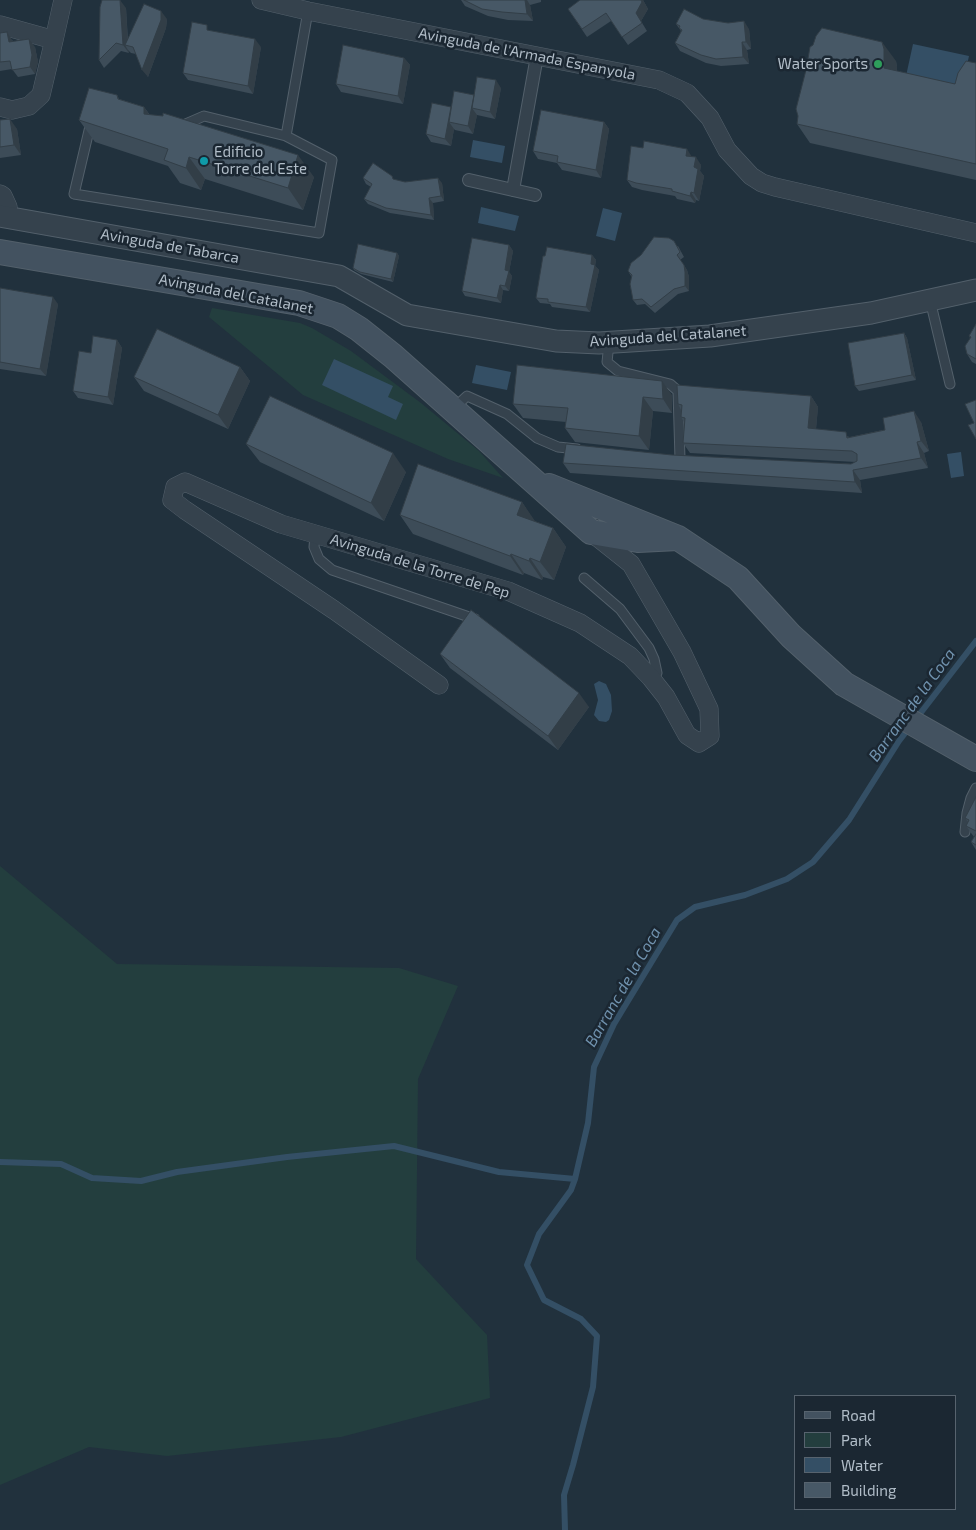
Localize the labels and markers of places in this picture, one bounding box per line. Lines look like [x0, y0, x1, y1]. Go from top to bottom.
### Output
place label: Water Sports [778, 55, 868, 73]
marker: Water Sports [872, 58, 884, 70]
place label: Edificio Torre del Este [214, 143, 307, 178]
marker: Edificio Torre del Este [198, 155, 210, 167]

